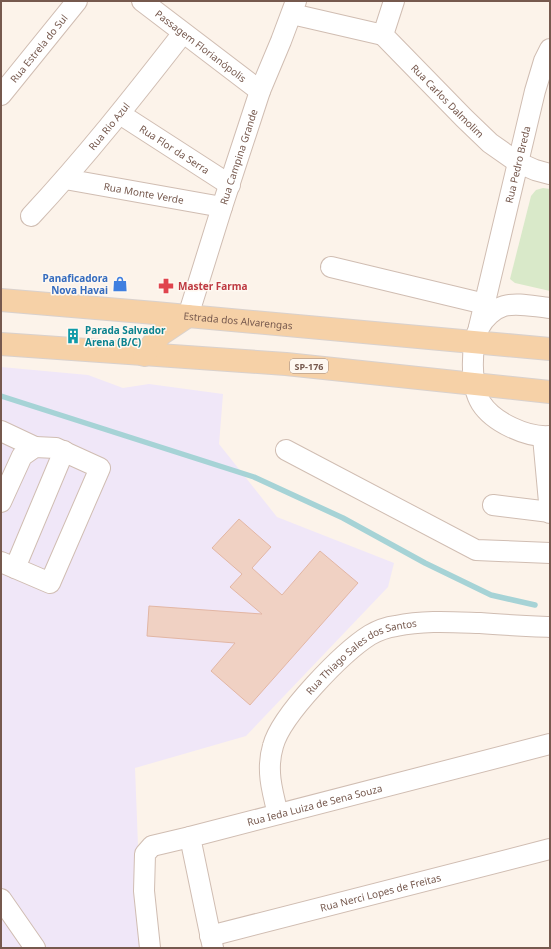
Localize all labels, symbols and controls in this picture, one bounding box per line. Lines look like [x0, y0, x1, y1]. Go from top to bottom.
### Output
street label: Passagem Florianópolis [152, 7, 250, 85]
street label: Rua Estrela do Sul [7, 11, 71, 85]
street label: Rua Carlos Dalmolim [408, 61, 487, 141]
street label: Rua Rio Azul [85, 99, 133, 153]
street label: Rua Campina Grande [216, 107, 261, 206]
street label: Rua Flor da Serra [137, 122, 212, 177]
street label: Rua Pedro Breda [502, 124, 533, 205]
street label: Rua Monte Verde [103, 179, 185, 207]
place label: Panaficadora Nova Havai [42, 271, 108, 297]
shop icon: Panaficadora Nova Havai [111, 275, 129, 293]
pharmacy icon: Master Farma [157, 277, 175, 295]
place label: Master Farma [178, 279, 248, 293]
street label: Estrada dos Alvarengas [183, 309, 294, 333]
place label: Parada Salvador Arena (B/C) [85, 323, 166, 349]
building icon: Parada Salvador Arena (B/C) [64, 327, 82, 345]
road number: SP-176 [290, 359, 328, 373]
street label: Rua Thiago Sales dos Santos [302, 616, 418, 697]
street label: Rua Ieda Luiza de Sena Souza [245, 781, 384, 829]
street label: Rua Nerci Lopes de Freitas [319, 870, 443, 915]

